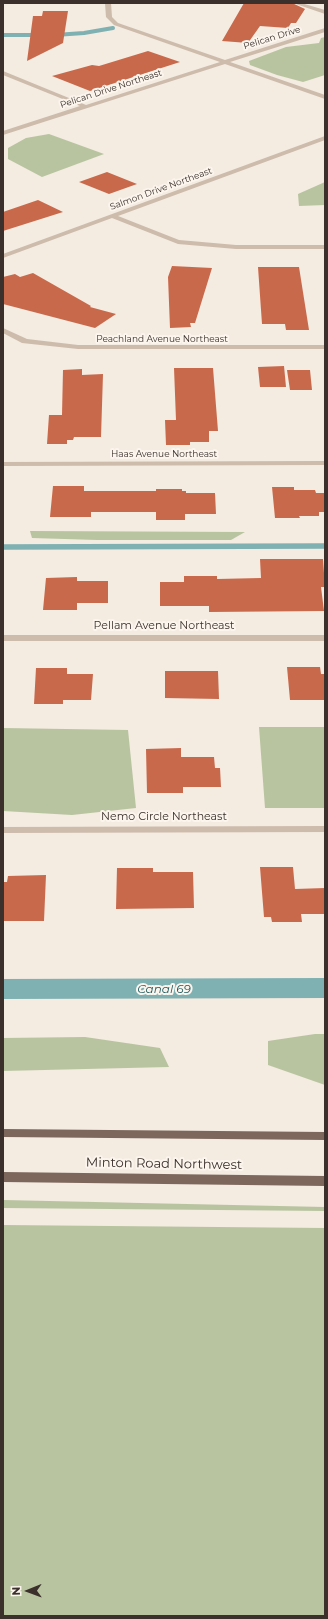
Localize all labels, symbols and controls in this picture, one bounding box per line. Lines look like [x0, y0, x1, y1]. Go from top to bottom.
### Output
street label: Pelican Drive [242, 24, 302, 52]
street label: Pelican Drive Northeast [59, 67, 163, 111]
street label: Salmon Drive Northeast [108, 165, 214, 213]
street label: Peachland Avenue Northeast [96, 334, 228, 344]
street label: Haas Avenue Northeast [111, 449, 217, 459]
street label: Pellam Avenue Northeast [94, 619, 234, 633]
street label: Nemo Circle Northeast [101, 810, 227, 824]
water label: Canal 69 [137, 982, 191, 996]
street label: Minton Road Northwest [86, 1155, 242, 1173]
north arrow [8, 1571, 48, 1611]
text: N [9, 1587, 23, 1596]

